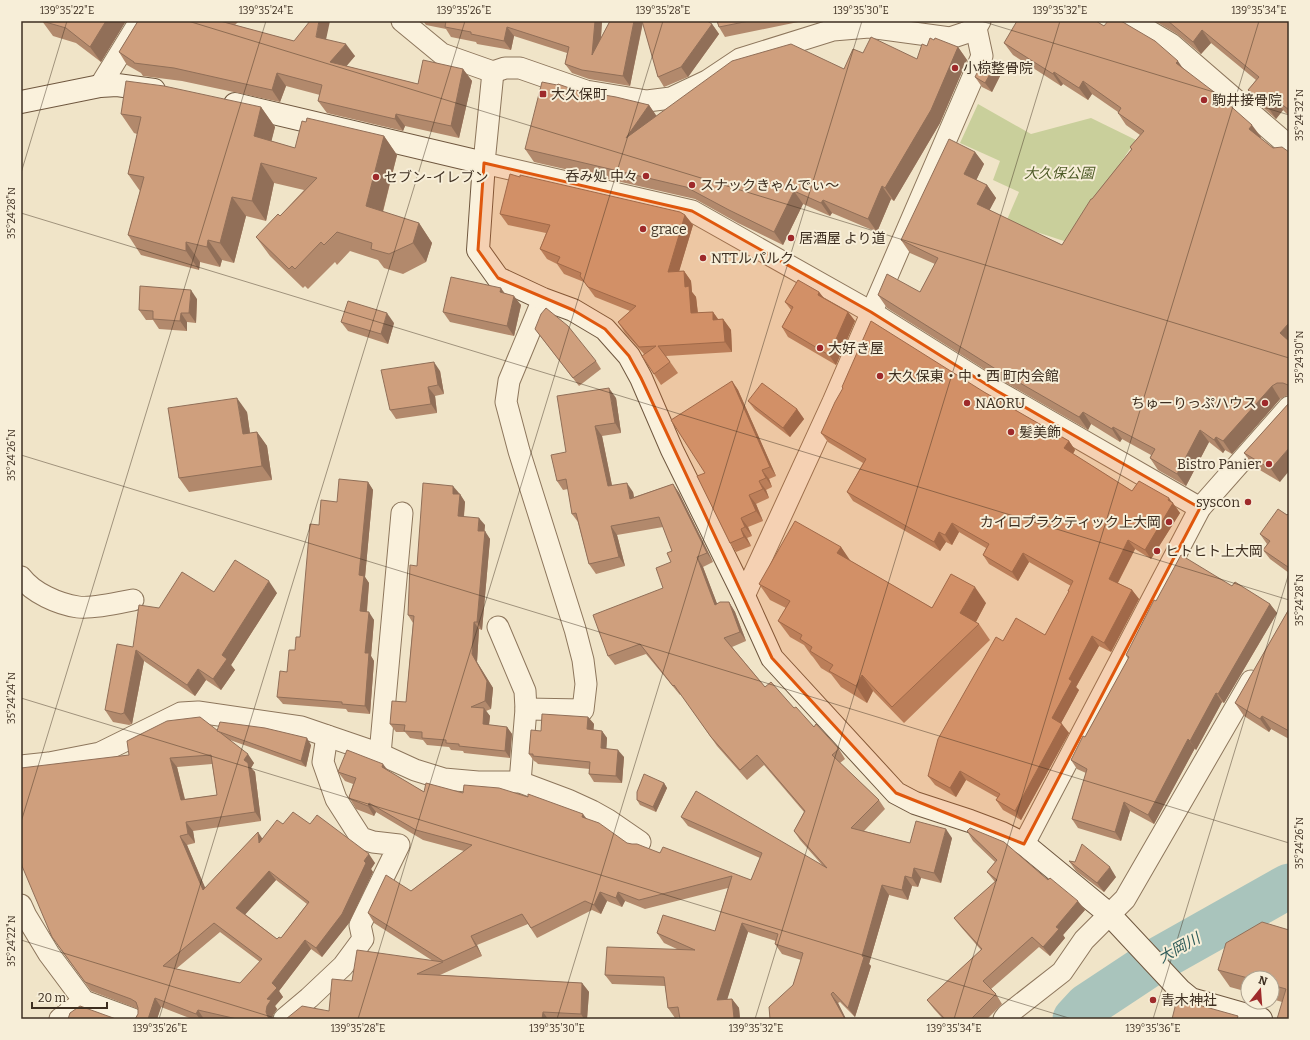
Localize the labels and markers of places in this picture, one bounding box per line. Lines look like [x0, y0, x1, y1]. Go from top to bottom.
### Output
place label: 小椋整骨院 [963, 60, 1033, 77]
marker: 小椋整骨院 [950, 63, 960, 73]
place label: 大久保町 [551, 86, 607, 103]
marker: 大久保町 [538, 89, 548, 99]
place label: 駒井接骨院 [1212, 92, 1282, 109]
marker: 駒井接骨院 [1199, 95, 1209, 105]
place label: 呑み処 中々 [565, 168, 638, 185]
place label: セブン-イレブン [384, 169, 488, 186]
marker: 呑み処 中々 [641, 171, 651, 181]
marker: セブン-イレブン [371, 172, 381, 182]
place label: スナックきゃんでぃ〜 [700, 177, 839, 194]
marker: スナックきゃんでぃ〜 [687, 180, 697, 190]
place label: grace [651, 221, 687, 238]
marker: grace [638, 224, 648, 234]
place label: 居酒屋 より道 [799, 230, 886, 247]
marker: 居酒屋 より道 [786, 233, 796, 243]
place label: NTTルパルク [711, 250, 794, 267]
marker: NTTルパルク [698, 253, 708, 263]
place label: 大好き屋 [828, 340, 884, 357]
marker: 大好き屋 [815, 343, 825, 353]
place label: 大久保東・中・西 町内会館 [888, 368, 1059, 385]
marker: 大久保東・中・西 町内会館 [875, 371, 885, 381]
place label: NAORU [975, 395, 1026, 412]
place label: ちゅーりっぷハウス [1131, 395, 1257, 412]
marker: NAORU [962, 398, 972, 408]
marker: ちゅーりっぷハウス [1260, 398, 1270, 408]
place label: 髪美飾 [1019, 424, 1061, 441]
marker: 髪美飾 [1006, 427, 1016, 437]
place label: Bistro Panier [1177, 456, 1261, 473]
marker: Bistro Panier [1264, 459, 1274, 469]
place label: syscon [1196, 494, 1240, 511]
marker: syscon [1243, 497, 1253, 507]
place label: カイロプラクティック上大岡 [980, 514, 1161, 531]
marker: カイロプラクティック上大岡 [1164, 517, 1174, 527]
place label: ヒトヒト上大岡 [1165, 543, 1263, 560]
marker: ヒトヒト上大岡 [1152, 546, 1162, 556]
place label: 青木神社 [1161, 992, 1217, 1009]
marker: 青木神社 [1148, 995, 1158, 1005]

